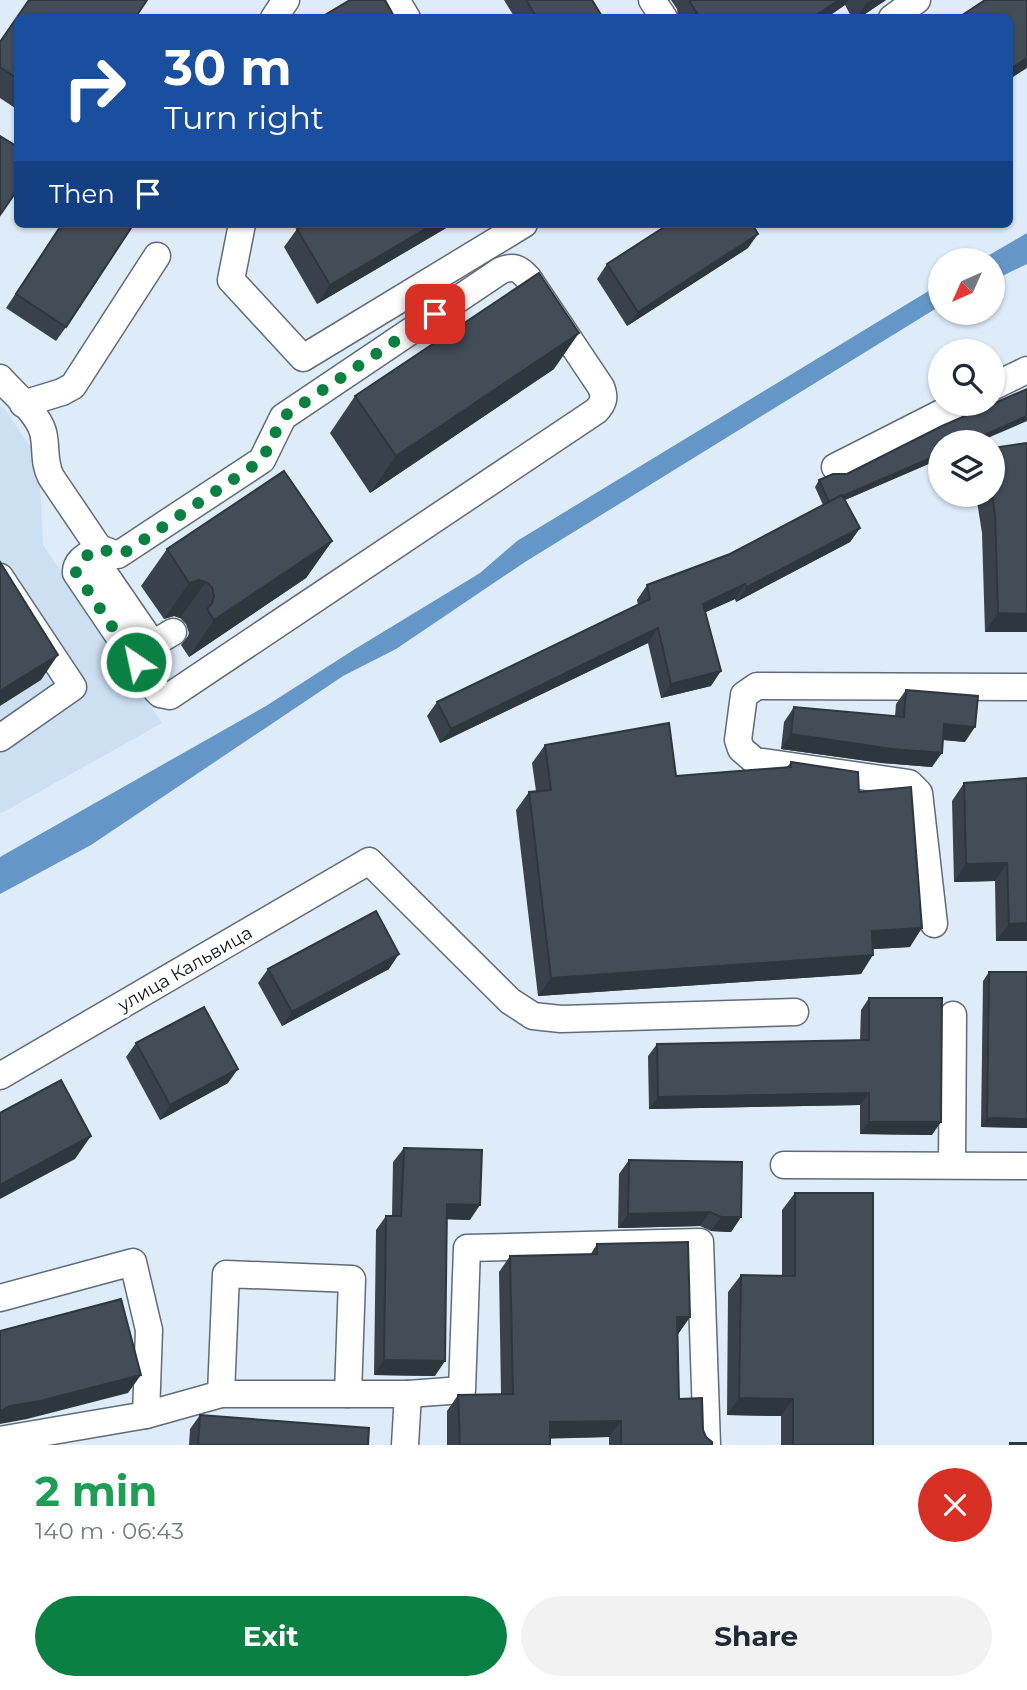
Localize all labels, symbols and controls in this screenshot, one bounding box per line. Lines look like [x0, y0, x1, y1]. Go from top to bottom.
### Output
text: 30 m [164, 38, 292, 97]
icon: right [49, 42, 140, 133]
text: Turn right [164, 98, 324, 137]
icon: arrive [129, 175, 167, 213]
text: Then [49, 178, 115, 210]
north arrow [928, 248, 1004, 326]
map controls [928, 248, 1005, 507]
pin [405, 284, 465, 344]
icon: arrive [416, 295, 454, 333]
button: search [928, 339, 1005, 416]
button: layers [928, 430, 1005, 507]
position arrow [99, 625, 173, 699]
street label: улица Кальвица [113, 922, 256, 1017]
text: 2 min [35, 1465, 157, 1517]
button: close [918, 1468, 992, 1542]
text: 140 m · 06:43 [35, 1517, 184, 1545]
button: Exit [35, 1596, 507, 1676]
button: Share [521, 1596, 992, 1676]

